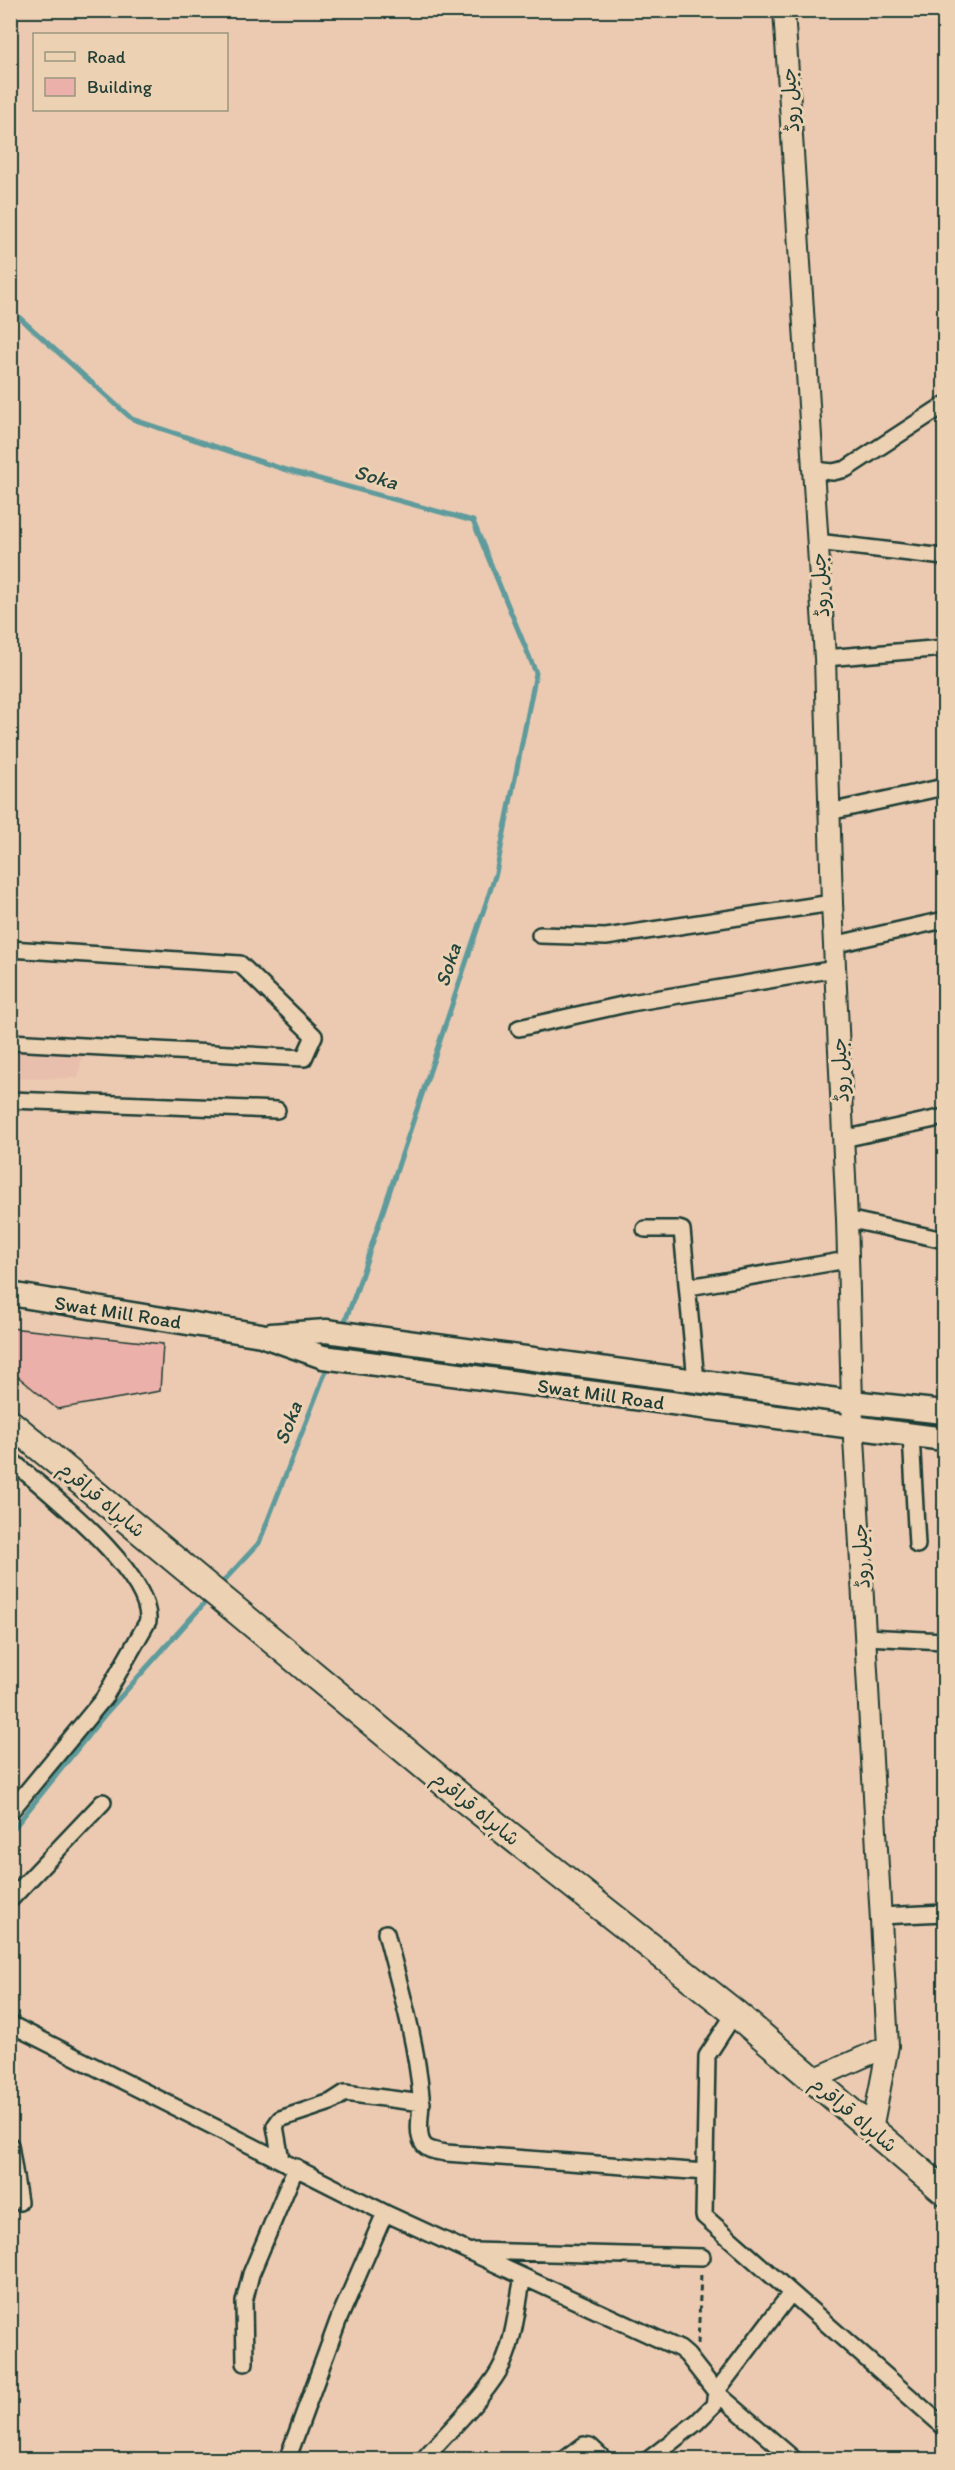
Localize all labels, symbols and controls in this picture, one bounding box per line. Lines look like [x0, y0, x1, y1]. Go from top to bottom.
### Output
legend [33, 33, 228, 111]
text: Road [87, 46, 126, 68]
street label: جیل روڈ [776, 67, 804, 133]
text: Building [87, 76, 153, 98]
water label: Soka [352, 458, 401, 495]
street label: جیل روڈ [806, 552, 834, 618]
water label: Soka [429, 940, 466, 990]
street label: جیل روڈ [826, 1037, 854, 1103]
street label: Swat Mill Road [53, 1290, 183, 1334]
street label: Swat Mill Road [536, 1373, 666, 1415]
water label: Soka [268, 1397, 307, 1448]
street label: شاہراہ قراقرم [51, 1456, 150, 1545]
street label: جیل روڈ [847, 1523, 875, 1589]
street label: شاہراہ قراقرم [425, 1765, 525, 1854]
street label: شاہراہ قراقرم [803, 2071, 902, 2160]

